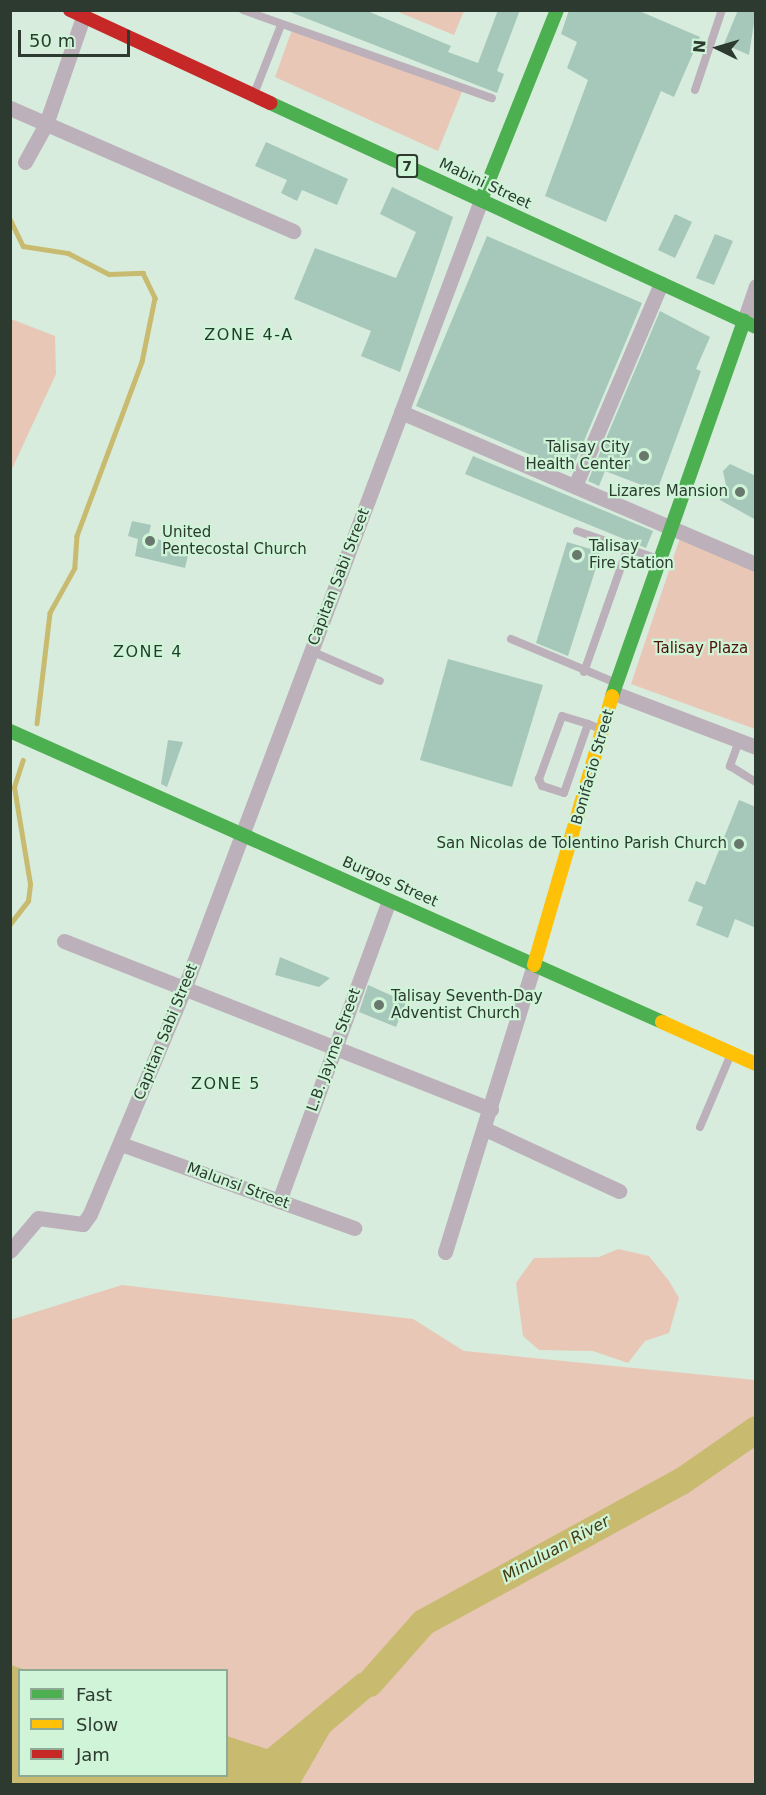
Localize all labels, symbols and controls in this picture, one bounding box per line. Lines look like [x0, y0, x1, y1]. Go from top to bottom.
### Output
scale bar [21, 18, 134, 56]
north arrow [688, 18, 748, 78]
text: 50 m [29, 30, 75, 51]
text: N [690, 39, 710, 54]
road number: 7 [395, 155, 419, 177]
street label: Mabini Street [436, 155, 534, 213]
district label: ZONE 4-A [204, 325, 294, 345]
place label: Talisay City Health Center [525, 438, 630, 473]
marker: Talisay City Health Center [635, 447, 653, 465]
place label: Lizares Mansion [608, 483, 728, 501]
marker: Lizares Mansion [733, 485, 747, 499]
street label: Capitan Sabi Street [305, 506, 373, 648]
place label: United Pentecostal Church [162, 523, 307, 558]
marker: United Pentecostal Church [143, 534, 157, 548]
place label: Talisay Fire Station [589, 537, 674, 572]
marker: Talisay Fire Station [570, 548, 584, 562]
park label: Talisay Plaza [654, 640, 748, 658]
district label: ZONE 4 [113, 642, 183, 662]
street label: Bonifacio Street [568, 707, 618, 827]
place label: San Nicolas de Tolentino Parish Church [436, 835, 727, 853]
marker: San Nicolas de Tolentino Parish Church [732, 837, 746, 851]
street label: Burgos Street [339, 853, 441, 911]
street label: Capitan Sabi Street [130, 961, 202, 1103]
street label: L.B. Jayme Street [303, 986, 365, 1114]
place label: Talisay Seventh-Day Adventist Church [391, 987, 543, 1022]
marker: Talisay Seventh-Day Adventist Church [372, 998, 386, 1012]
district label: ZONE 5 [191, 1074, 261, 1094]
street label: Malunsi Street [184, 1159, 292, 1213]
water label: Minuluan River [499, 1512, 613, 1586]
legend [18, 1669, 228, 1777]
text: Fast [76, 1684, 112, 1705]
text: Slow [76, 1714, 118, 1735]
text: Jam [76, 1744, 110, 1765]

